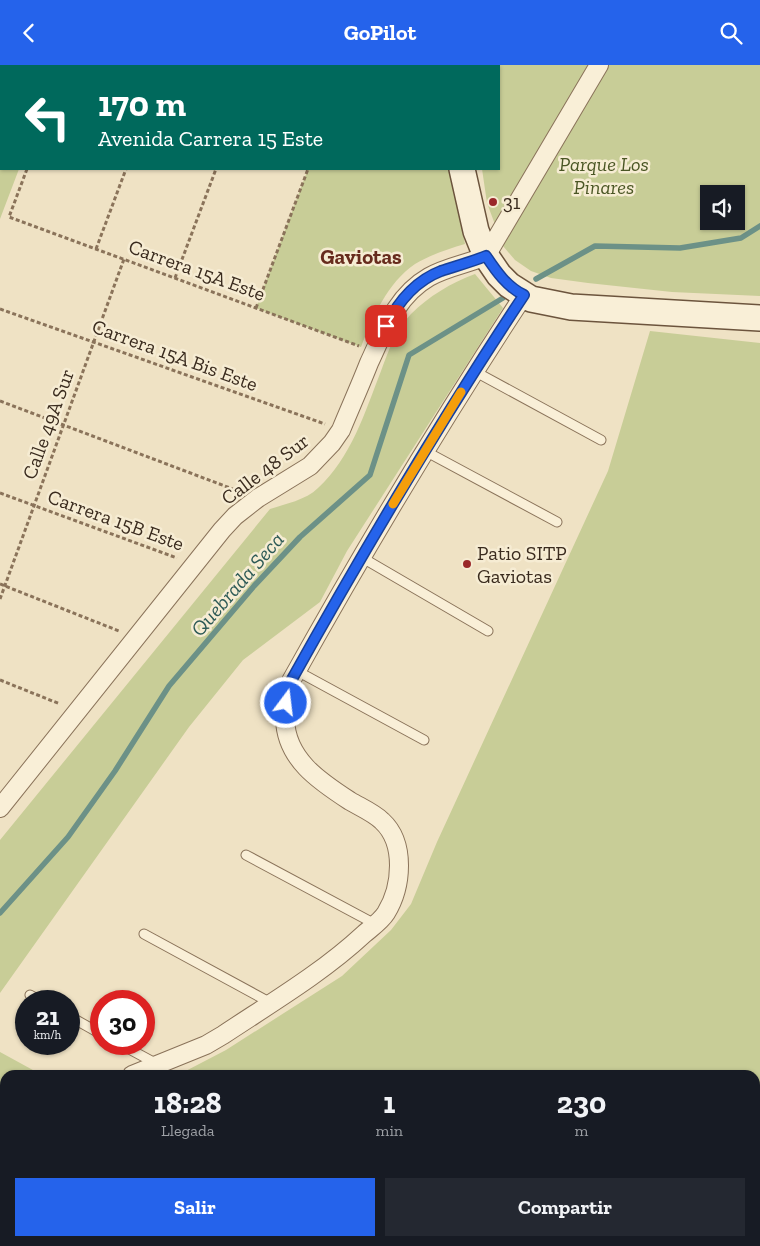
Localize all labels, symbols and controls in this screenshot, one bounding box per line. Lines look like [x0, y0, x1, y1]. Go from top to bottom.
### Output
icon: back [15, 19, 43, 47]
text: GoPilot [344, 19, 416, 46]
icon: search [717, 19, 745, 47]
text: 170 m [98, 83, 186, 125]
icon: left [15, 85, 80, 150]
text: Avenida Carrera 15 Este [98, 125, 323, 152]
park label: Parque Los Pinares [559, 152, 649, 199]
map controls [700, 185, 745, 230]
button: sound [700, 185, 745, 230]
place label: 31 [503, 190, 521, 214]
marker: 31 [487, 196, 499, 208]
street label: Carrera 15A Este [125, 234, 269, 306]
district label: Gaviotas [320, 244, 402, 269]
pin [365, 305, 407, 347]
icon: arrive [372, 312, 400, 340]
street label: Carrera 15A Bis Este [89, 314, 261, 396]
street label: Calle 49A Sur [17, 366, 79, 482]
street label: Calle 48 Sur [216, 428, 314, 510]
street label: Carrera 15B Este [45, 484, 187, 556]
water label: Quebrada Seca [185, 527, 289, 641]
place label: Patio SITP Gaviotas [477, 541, 567, 588]
marker: Patio SITP Gaviotas [461, 558, 473, 570]
position arrow [259, 676, 311, 728]
speed limit sign: 30 [90, 990, 155, 1055]
text: 21 [36, 1001, 59, 1031]
text: km/h [34, 1028, 61, 1042]
text: 18:28 [154, 1085, 222, 1121]
text: 1 [383, 1085, 395, 1121]
text: 230 [557, 1085, 606, 1121]
text: Llegada [161, 1121, 215, 1140]
text: min [376, 1121, 403, 1140]
text: m [575, 1121, 588, 1140]
button: Salir [15, 1178, 375, 1236]
button: Compartir [385, 1178, 745, 1236]

